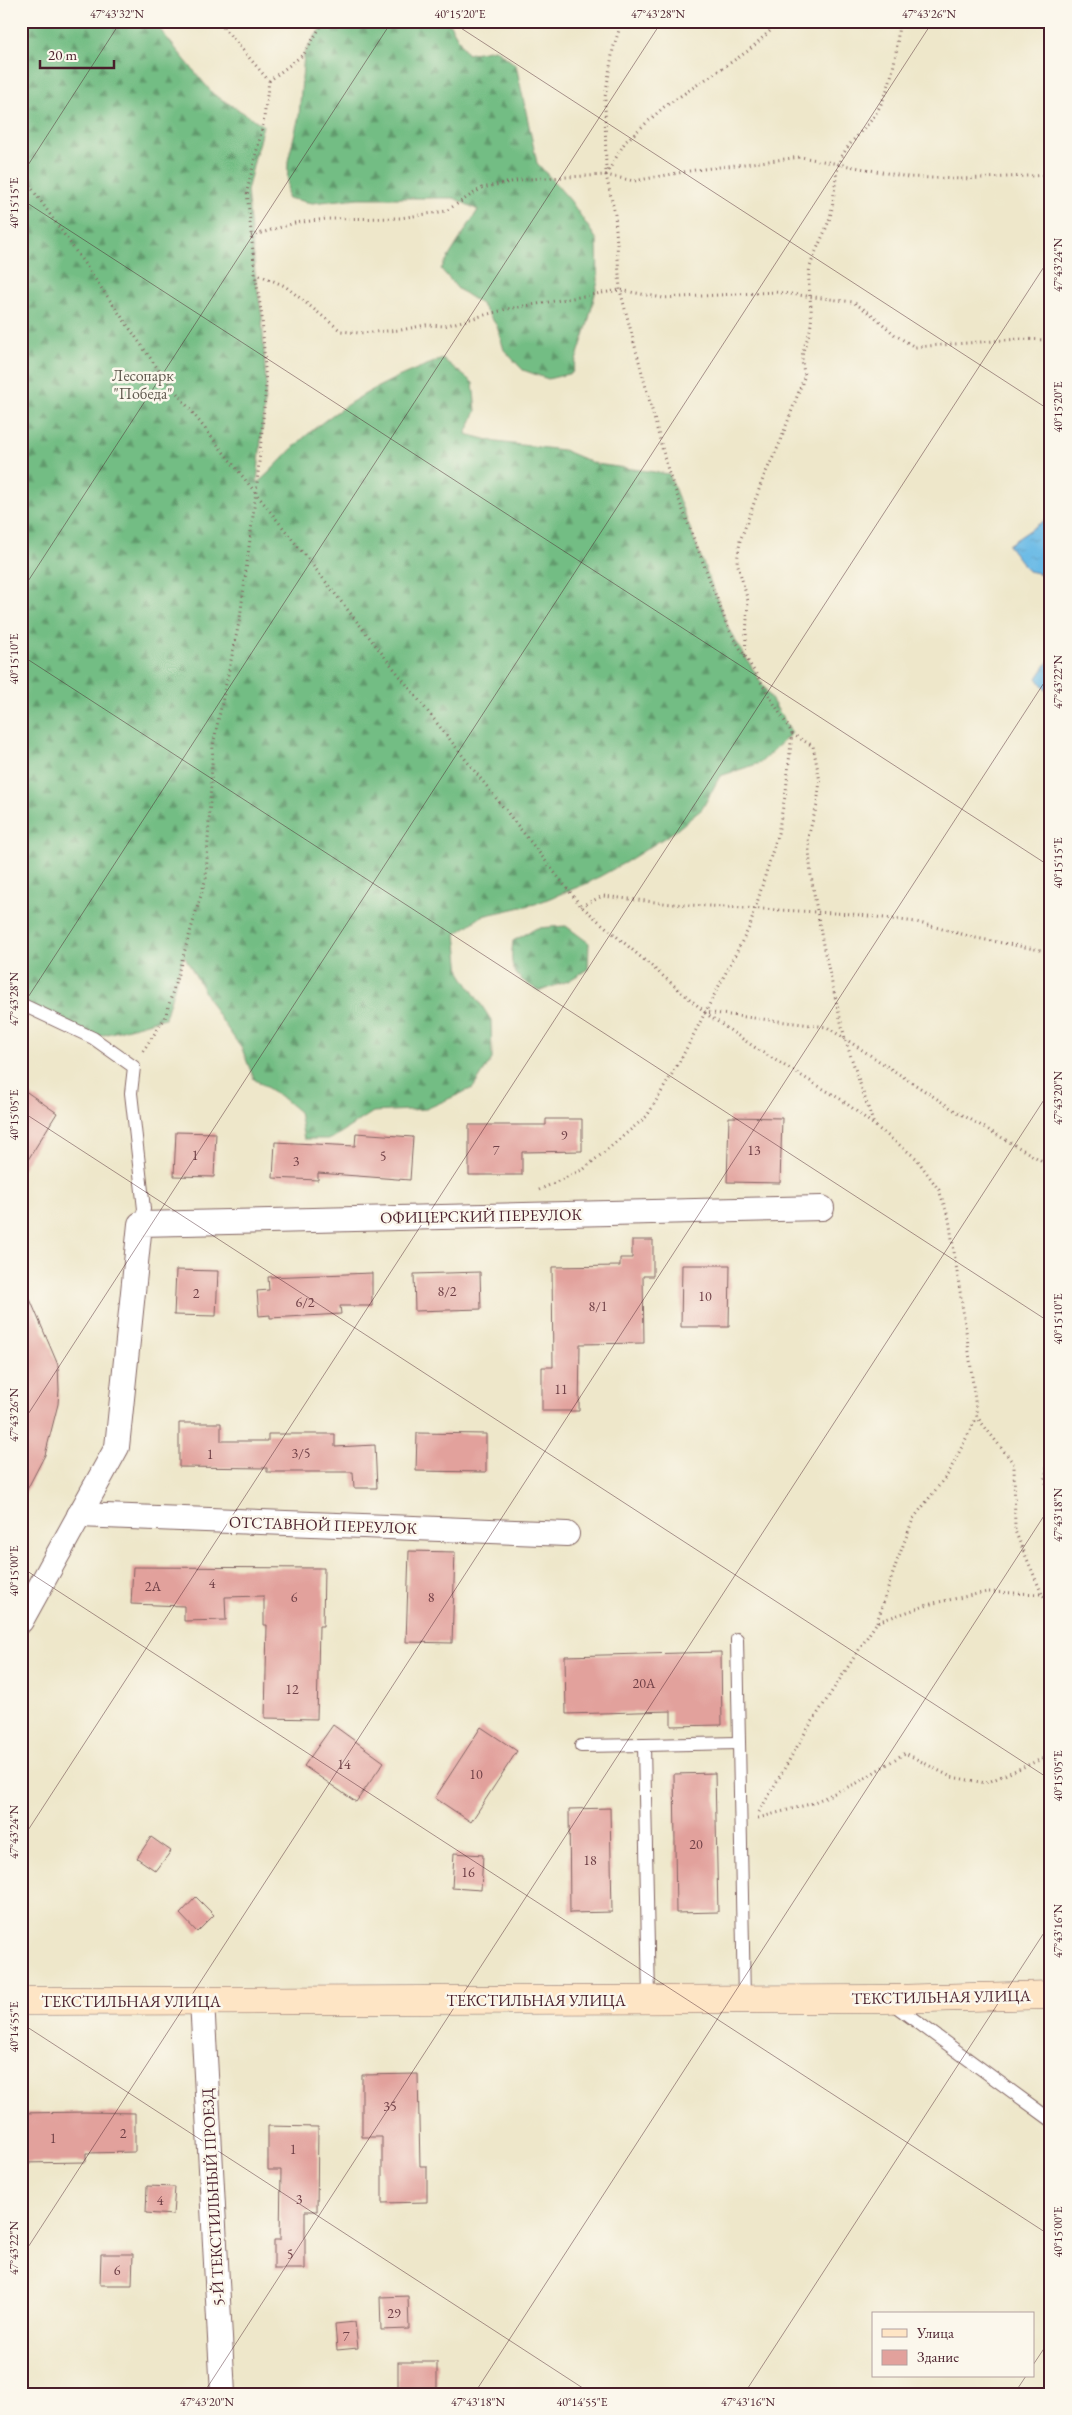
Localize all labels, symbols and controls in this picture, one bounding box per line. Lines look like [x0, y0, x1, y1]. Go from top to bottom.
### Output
text: 47°43'32"N [90, 6, 144, 22]
text: 40°15'20"E [434, 6, 486, 22]
text: 47°43'28"N [631, 6, 685, 22]
text: 47°43'26"N [902, 6, 956, 22]
scale bar [40, 38, 114, 70]
text: 20 m [48, 45, 77, 64]
text: 40°15'15"E [6, 177, 22, 229]
text: 47°43'24"N [1050, 238, 1066, 292]
park label: Лесопарк "Победа" [112, 365, 174, 404]
text: 40°15'20"E [1050, 381, 1066, 433]
text: 40°15'10"E [6, 633, 22, 685]
text: 47°43'22"N [1050, 655, 1066, 709]
text: 40°15'15"E [1050, 837, 1066, 889]
text: 47°43'28"N [6, 972, 22, 1026]
text: 47°43'20"N [1050, 1071, 1066, 1125]
text: 40°15'05"E [6, 1089, 22, 1141]
house number: 9 [561, 1126, 568, 1144]
house number: 7 [493, 1141, 500, 1159]
house number: 13 [747, 1141, 761, 1159]
house number: 1 [192, 1146, 198, 1164]
house number: 5 [380, 1147, 386, 1165]
house number: 3 [293, 1152, 300, 1170]
street label: ОФИЦЕРСКИЙ ПЕРЕУЛОК [380, 1204, 582, 1228]
house number: 8/2 [437, 1282, 457, 1300]
house number: 2 [193, 1284, 200, 1302]
house number: 10 [698, 1287, 712, 1305]
house number: 6/2 [295, 1293, 315, 1311]
text: 40°15'10"E [1050, 1293, 1066, 1345]
house number: 8/1 [588, 1297, 608, 1315]
house number: 11 [554, 1380, 568, 1398]
text: 47°43'26"N [6, 1388, 22, 1442]
house number: 3/5 [291, 1444, 311, 1462]
house number: 1 [207, 1445, 213, 1463]
text: 47°43'18"N [1050, 1488, 1066, 1542]
street label: ОТСТАВНОЙ ПЕРЕУЛОК [229, 1511, 418, 1539]
text: 40°15'00"E [6, 1545, 22, 1597]
house number: 4 [209, 1574, 216, 1592]
house number: 2А [145, 1577, 162, 1595]
house number: 6 [291, 1588, 298, 1606]
house number: 8 [428, 1588, 435, 1606]
house number: 20А [632, 1674, 656, 1692]
house number: 12 [285, 1680, 299, 1698]
text: 40°15'05"E [1050, 1750, 1066, 1802]
house number: 14 [337, 1755, 351, 1773]
house number: 10 [469, 1765, 483, 1783]
text: 47°43'24"N [6, 1805, 22, 1859]
house number: 20 [689, 1835, 703, 1853]
house number: 18 [583, 1851, 597, 1869]
house number: 16 [461, 1863, 475, 1881]
text: 47°43'16"N [1050, 1904, 1066, 1958]
street label: ТЕКСТИЛЬНАЯ УЛИЦА [851, 1985, 1032, 2009]
street label: ТЕКСТИЛЬНАЯ УЛИЦА [446, 1990, 627, 2011]
street label: ТЕКСТИЛЬНАЯ УЛИЦА [41, 1991, 222, 2012]
text: 40°14'55"E [6, 2001, 22, 2053]
street label: 5-Й ТЕКСТИЛЬНЫЙ ПРОЕЗД [197, 2087, 229, 2307]
house number: 35 [383, 2097, 397, 2115]
house number: 2 [120, 2124, 127, 2142]
house number: 1 [50, 2129, 56, 2147]
house number: 1 [290, 2140, 296, 2158]
house number: 3 [296, 2190, 303, 2208]
house number: 4 [157, 2191, 164, 2209]
text: 40°15'00"E [1050, 2206, 1066, 2258]
text: 47°43'22"N [6, 2221, 22, 2275]
house number: 5 [287, 2245, 293, 2263]
house number: 6 [114, 2261, 121, 2279]
house number: 29 [387, 2304, 401, 2322]
legend [872, 2312, 1034, 2378]
text: Улица [916, 2323, 954, 2342]
house number: 7 [343, 2327, 350, 2345]
text: Здание [917, 2347, 959, 2366]
text: 47°43'20"N [180, 2394, 234, 2410]
text: 47°43'18"N [451, 2394, 505, 2410]
text: 40°14'55"E [556, 2394, 608, 2410]
text: 47°43'16"N [721, 2394, 775, 2410]

